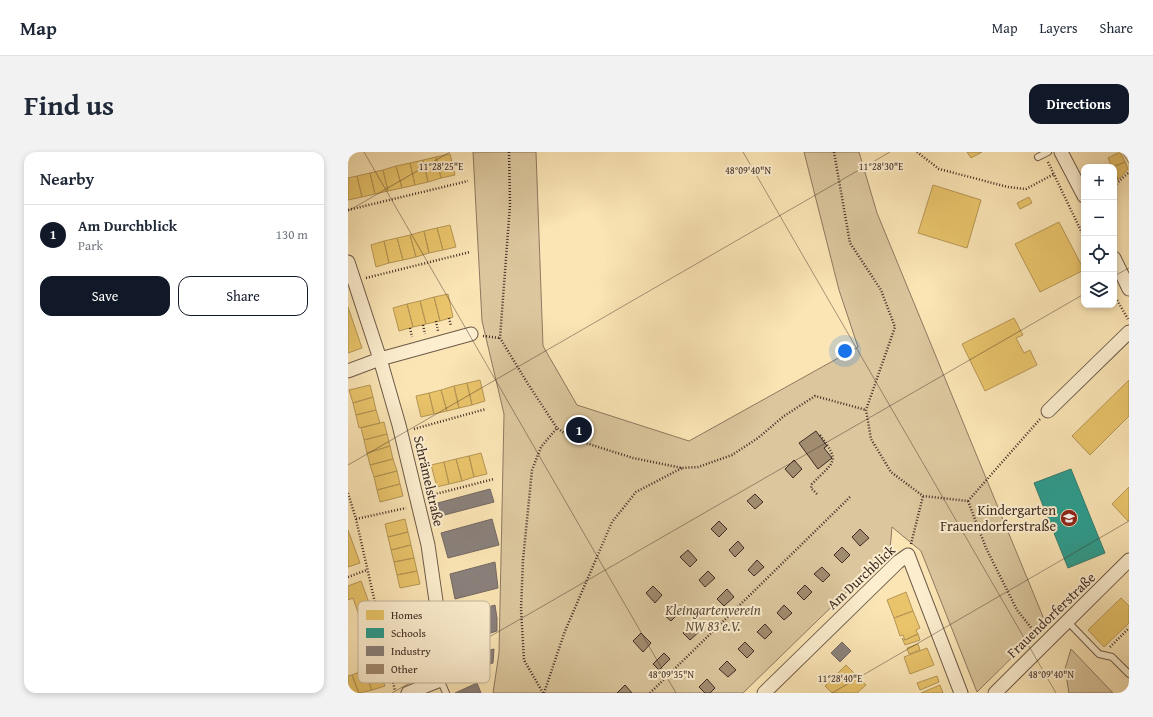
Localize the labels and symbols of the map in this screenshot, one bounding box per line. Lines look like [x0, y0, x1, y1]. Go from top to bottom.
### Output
text: 11°28'25"E [419, 159, 463, 174]
text: 11°28'30"E [859, 159, 903, 174]
text: 48°09'40"N [725, 163, 771, 178]
your location [835, 341, 855, 361]
pin: 1 [566, 415, 592, 445]
street label: Schrämelstraße [409, 434, 449, 529]
place label: Kindergarten Frauendorferstraße [940, 500, 1056, 536]
school or university icon: Kindergarten Frauendorferstraße [1059, 508, 1079, 528]
street label: Am Durchblick [822, 540, 900, 614]
street label: Frauendorferstraße [1002, 567, 1100, 662]
park label: Kleingartenverein NW 83 e.V. [664, 600, 761, 636]
legend [358, 601, 490, 683]
text: Homes [391, 607, 422, 623]
text: Schools [391, 625, 426, 641]
text: Industry [391, 643, 431, 659]
text: Other [391, 661, 418, 677]
text: 48°09'35"N [648, 667, 694, 682]
text: 48°09'40"N [1028, 667, 1074, 682]
text: 11°28'40"E [818, 671, 862, 686]

